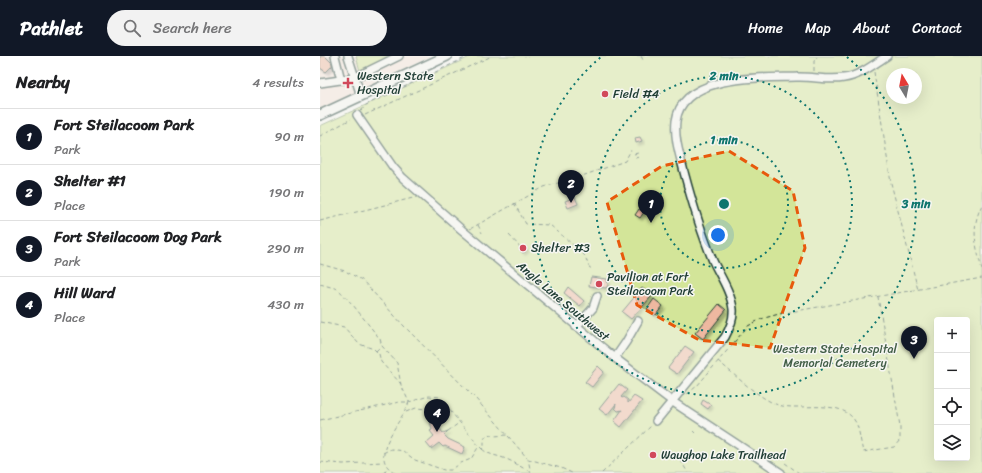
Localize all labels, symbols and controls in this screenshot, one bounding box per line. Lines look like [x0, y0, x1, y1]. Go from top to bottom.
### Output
search box [107, 10, 387, 46]
text: Pathlet [20, 12, 83, 45]
text: Search here [153, 15, 232, 41]
text: Home [748, 16, 783, 41]
text: Map [805, 16, 831, 41]
text: About [853, 16, 890, 41]
text: Contact [912, 16, 962, 41]
icon: search [121, 17, 143, 39]
place label: Western State Hospital [357, 65, 434, 101]
text: 2 min [708, 65, 739, 87]
text: Nearby [16, 67, 70, 97]
north arrow [886, 68, 922, 104]
text: 4 results [252, 71, 304, 94]
marker: Western State Hospital [342, 77, 354, 89]
place label: Field #4 [613, 83, 660, 105]
marker: Field #4 [600, 89, 610, 99]
text: Fort Steilacoom Park [54, 112, 194, 138]
text: 1 [26, 125, 32, 148]
text: 90 m [274, 125, 304, 148]
text: 1 min [710, 129, 738, 151]
text: Park [54, 138, 81, 161]
text: Shelter #1 [54, 168, 126, 194]
pin: 2 [558, 170, 584, 203]
text: 2 [25, 181, 33, 204]
text: 190 m [269, 181, 304, 204]
pin: 1 [638, 190, 664, 223]
text: 3 min [901, 193, 931, 215]
text: Place [54, 194, 85, 217]
centre of rings [717, 197, 731, 211]
text: Fort Steilacoom Dog Park [54, 224, 222, 250]
your location [708, 225, 728, 245]
text: 3 [25, 237, 33, 260]
text: 290 m [267, 237, 304, 260]
place label: Shelter #3 [531, 237, 590, 259]
marker: Shelter #3 [518, 243, 528, 253]
text: Park [54, 250, 81, 273]
street label: Angle Lane Southwest [511, 255, 615, 347]
place label: Pavilion at Fort Steilacoom Park [607, 266, 694, 302]
marker: Pavilion at Fort Steilacoom Park [594, 279, 604, 289]
text: Hill Ward [54, 280, 115, 306]
text: 4 [25, 293, 33, 316]
text: 430 m [267, 293, 304, 316]
text: Place [54, 306, 85, 329]
map controls [934, 317, 970, 461]
button: + [934, 317, 970, 353]
pin: 3 [901, 326, 927, 359]
park label: Western State Hospital Memorial Cemetery [773, 338, 897, 374]
button: − [934, 353, 970, 389]
button: locate [934, 389, 970, 425]
pin: 4 [424, 399, 450, 432]
button: layers [934, 425, 970, 461]
place label: Waughop Lake Trailhead [661, 444, 786, 466]
marker: Waughop Lake Trailhead [648, 450, 658, 460]

